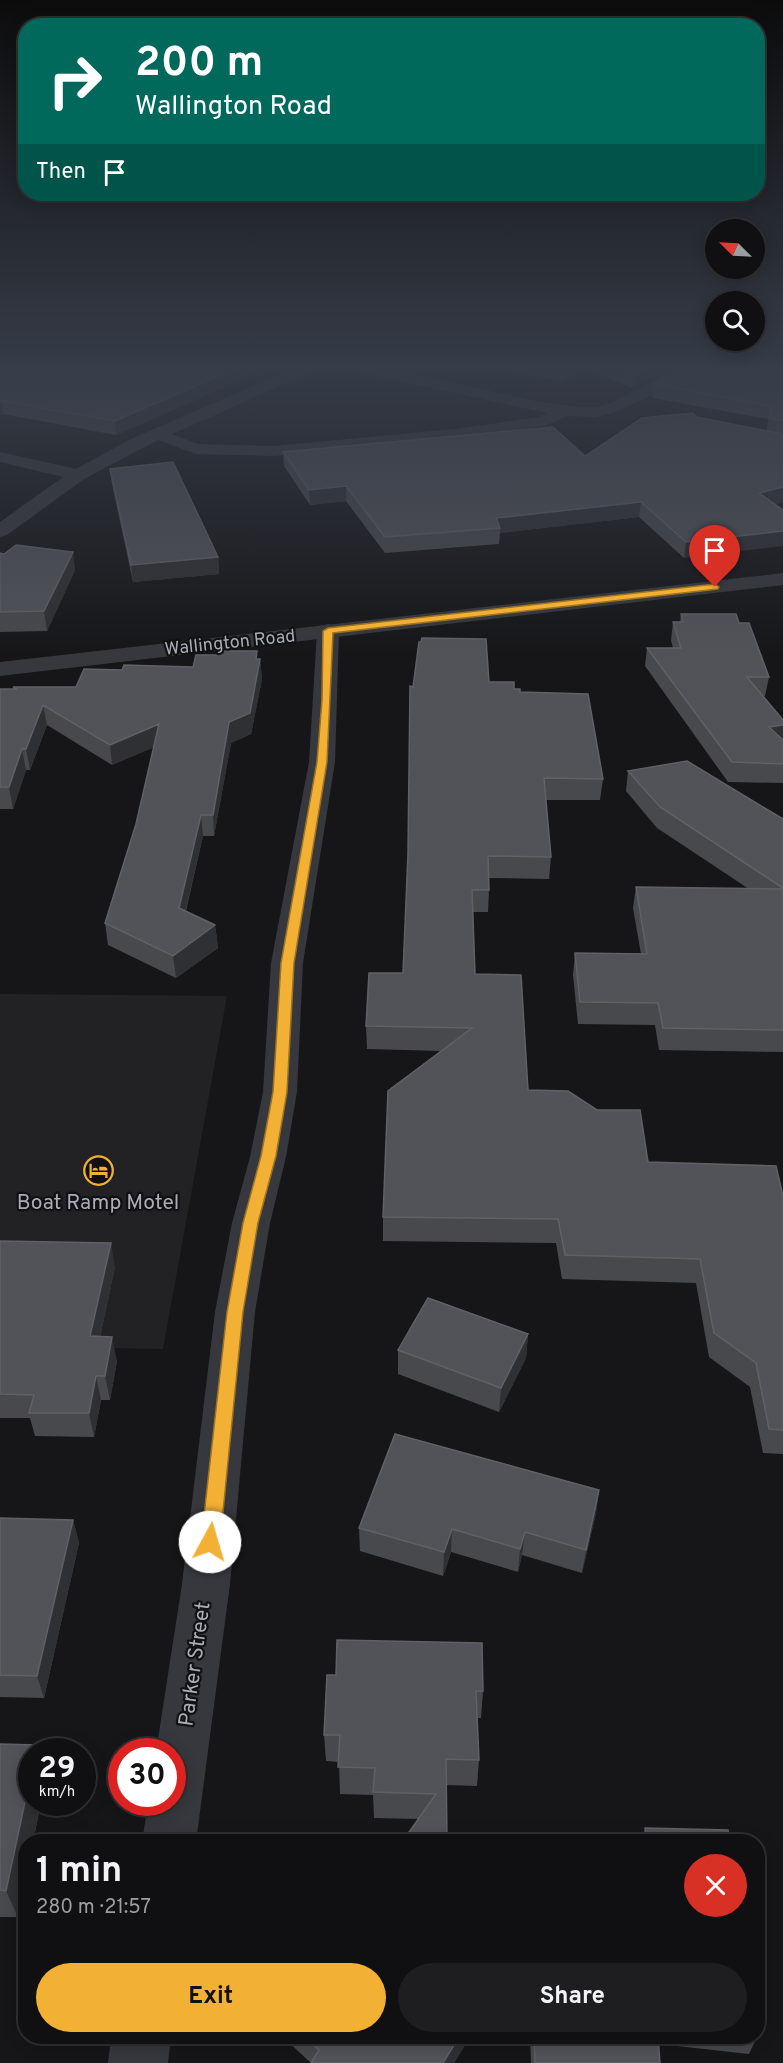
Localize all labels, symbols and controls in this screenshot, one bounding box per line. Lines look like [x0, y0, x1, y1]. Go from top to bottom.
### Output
text: 200 m [135, 38, 263, 91]
icon: right [36, 42, 114, 120]
text: Wallington Road [135, 90, 332, 124]
icon: arrive [98, 156, 131, 189]
text: Then [36, 159, 86, 186]
north arrow [705, 219, 765, 279]
map controls [705, 219, 765, 351]
button: search [705, 291, 765, 351]
pin [689, 525, 740, 587]
icon: arrive [698, 534, 731, 567]
street label: Wallington Road [164, 625, 297, 662]
hotel icon: Boat Ramp Motel [82, 1155, 114, 1187]
place label: Boat Ramp Motel [17, 1190, 179, 1217]
position arrow [178, 1510, 242, 1574]
street label: Parker Street [173, 1600, 218, 1728]
speed limit sign: 30 [108, 1738, 186, 1816]
text: 29 [39, 1751, 75, 1788]
text: km/h [39, 1783, 75, 1802]
text: 1 min [36, 1849, 122, 1895]
button: close [684, 1854, 747, 1917]
text: 280 m · 21:57 [36, 1895, 151, 1921]
button: Exit [36, 1963, 386, 2032]
button: Share [398, 1963, 747, 2032]

